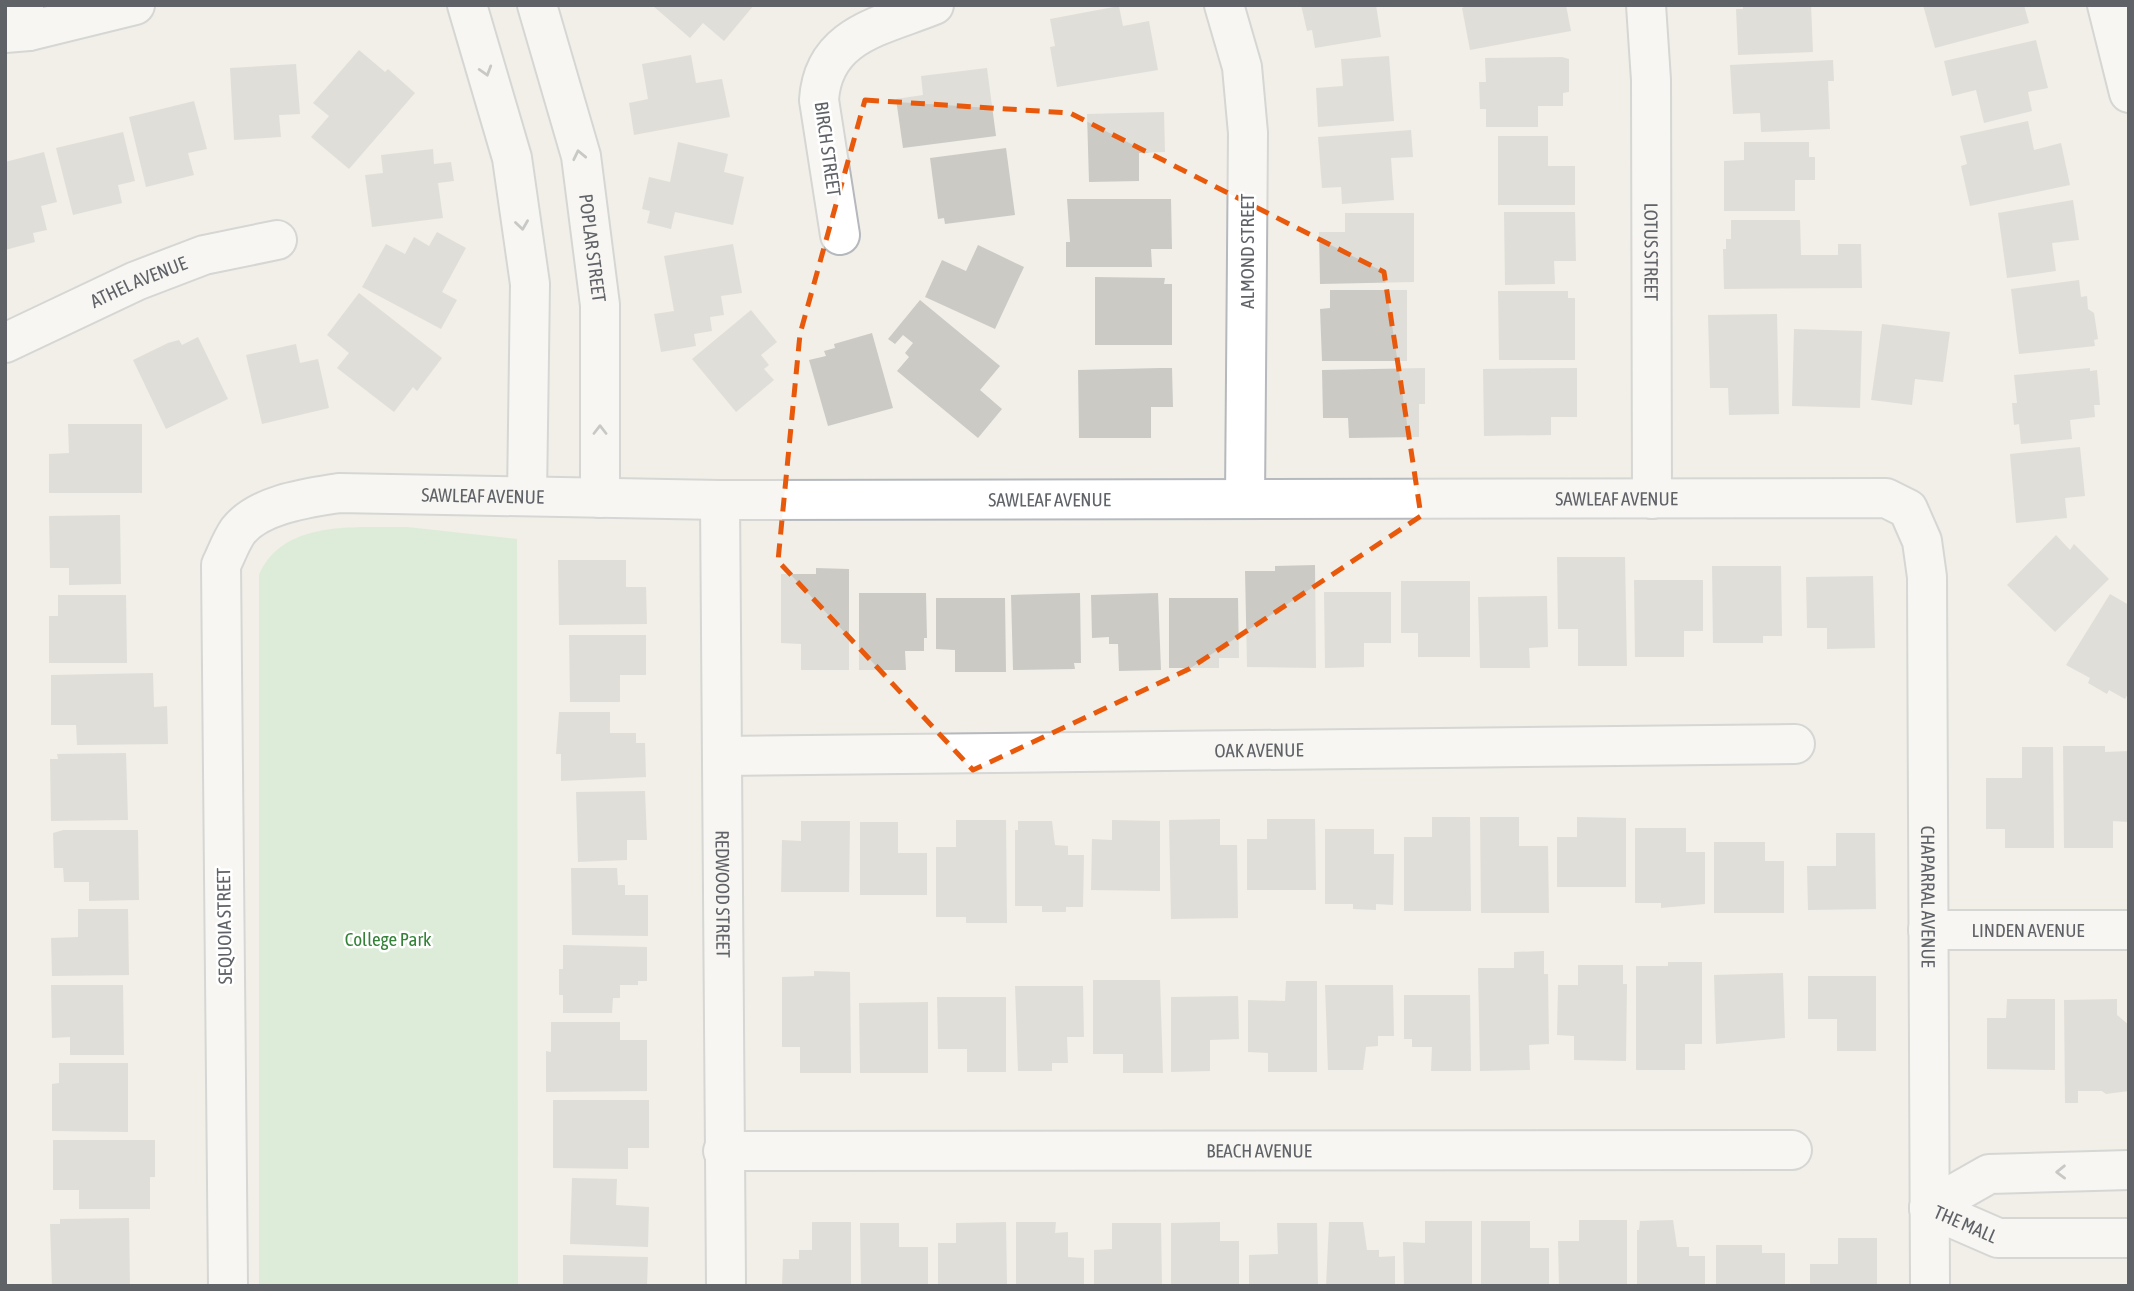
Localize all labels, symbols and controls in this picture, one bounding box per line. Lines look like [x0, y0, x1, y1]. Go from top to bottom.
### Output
one-way arrow [478, 64, 493, 76]
street label: BIRCH STREET [810, 100, 846, 199]
one-way arrow [573, 149, 588, 161]
street label: POPLAR STREET [575, 193, 611, 304]
street label: ALMOND STREET [1236, 193, 1258, 309]
street label: LOTUS STREET [1640, 203, 1663, 302]
one-way arrow [514, 219, 529, 231]
street label: ATHEL AVENUE [87, 252, 190, 312]
one-way arrow [592, 424, 608, 435]
street label: SAWLEAF AVENUE [421, 484, 544, 508]
street label: SAWLEAF AVENUE [1555, 487, 1678, 510]
street label: SAWLEAF AVENUE [988, 488, 1111, 511]
street label: OAK AVENUE [1214, 739, 1304, 761]
street label: CHAPARRAL AVENUE [1917, 826, 1940, 968]
street label: REDWOOD STREET [712, 830, 734, 959]
street label: SEQUOIA STREET [212, 867, 236, 984]
street label: LINDEN AVENUE [1972, 919, 2084, 941]
park label: College Park [345, 928, 432, 950]
street label: BEACH AVENUE [1206, 1139, 1312, 1162]
one-way arrow [2055, 1164, 2065, 1180]
street label: THE MALL [1931, 1201, 2001, 1248]

